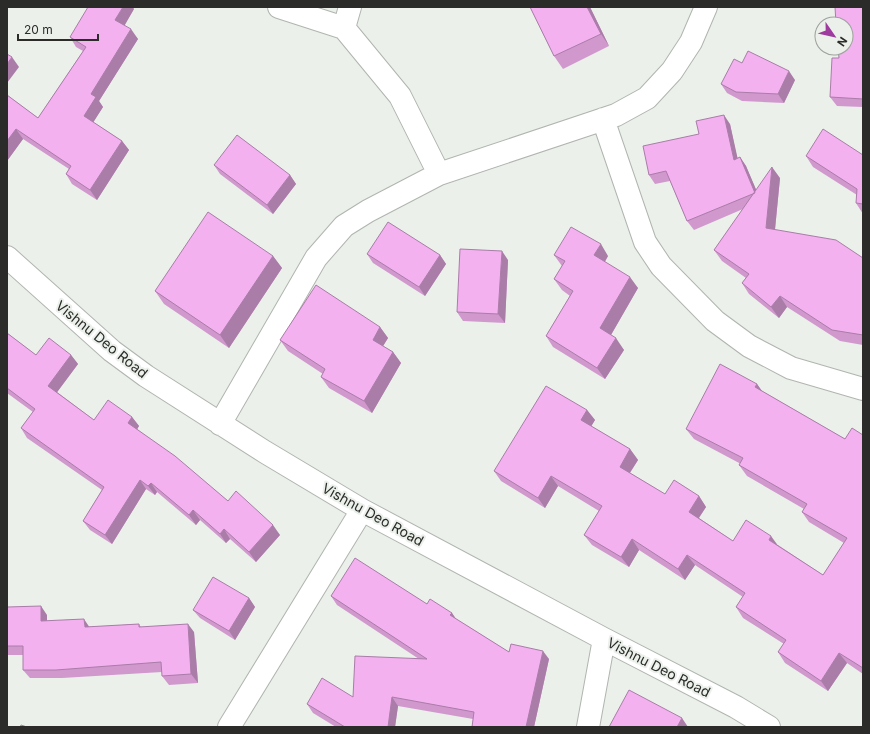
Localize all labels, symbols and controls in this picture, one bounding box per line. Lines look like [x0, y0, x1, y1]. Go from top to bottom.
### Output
scale bar [18, 16, 98, 42]
north arrow [814, 16, 854, 56]
text: 20 m [24, 22, 53, 37]
text: N [834, 34, 850, 49]
street label: Vishnu Deo Road [53, 297, 151, 381]
street label: Vishnu Deo Road [319, 479, 427, 549]
street label: Vishnu Deo Road [605, 634, 713, 700]

